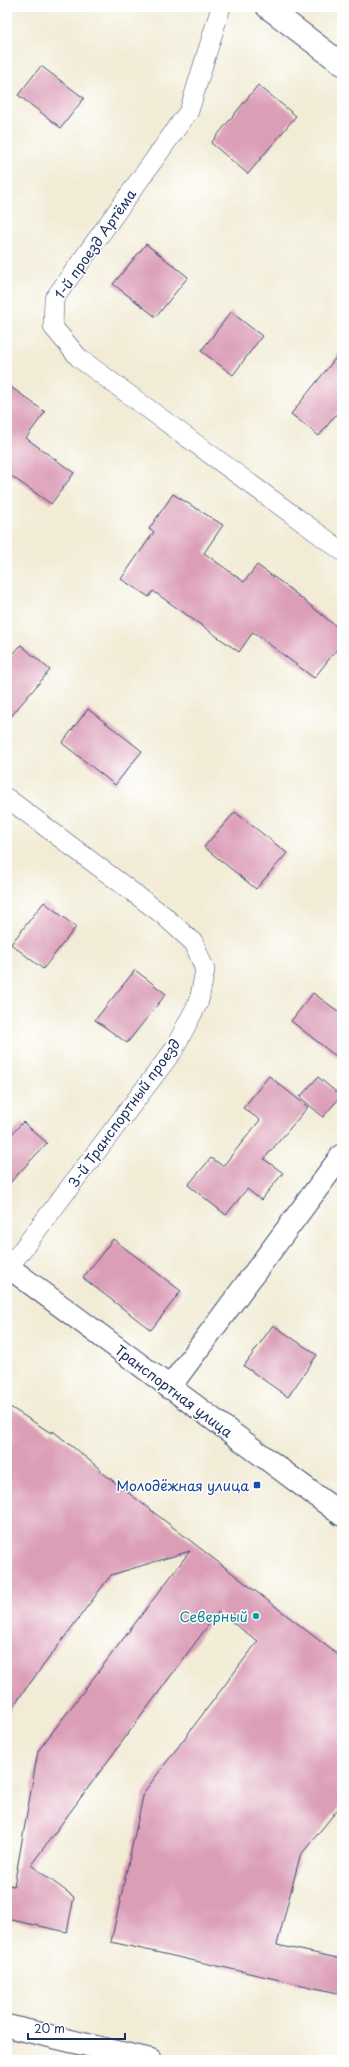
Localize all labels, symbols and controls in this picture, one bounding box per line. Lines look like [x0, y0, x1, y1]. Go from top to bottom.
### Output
street label: 1-й проезд Артёма [49, 184, 141, 303]
street label: 3-й Транспортный проезд [63, 1034, 185, 1192]
street label: Транспортная улица [111, 1340, 237, 1442]
place label: Молодёжная улица [116, 1475, 249, 1496]
marker: Молодёжная улица [252, 1480, 262, 1490]
place label: Северный [179, 1606, 248, 1627]
marker: Северный [251, 1611, 261, 1621]
scale bar [28, 2015, 125, 2041]
text: 20 m [34, 2019, 65, 2037]

